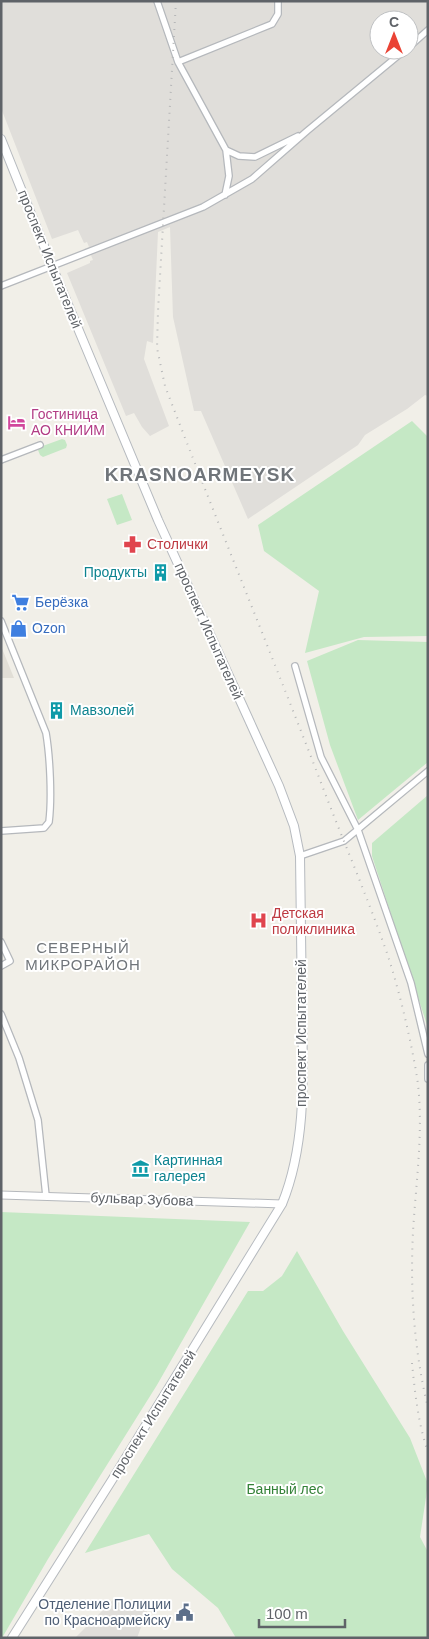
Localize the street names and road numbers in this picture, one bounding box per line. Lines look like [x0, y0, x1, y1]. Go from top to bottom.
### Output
street label: проспект Испытателей [15, 187, 85, 331]
street label: проспект Испытателей [172, 560, 246, 702]
street label: проспект Испытателей [293, 959, 309, 1107]
street label: бульвар Зубова [90, 1189, 194, 1209]
street label: проспект Испытателей [107, 1347, 199, 1481]

